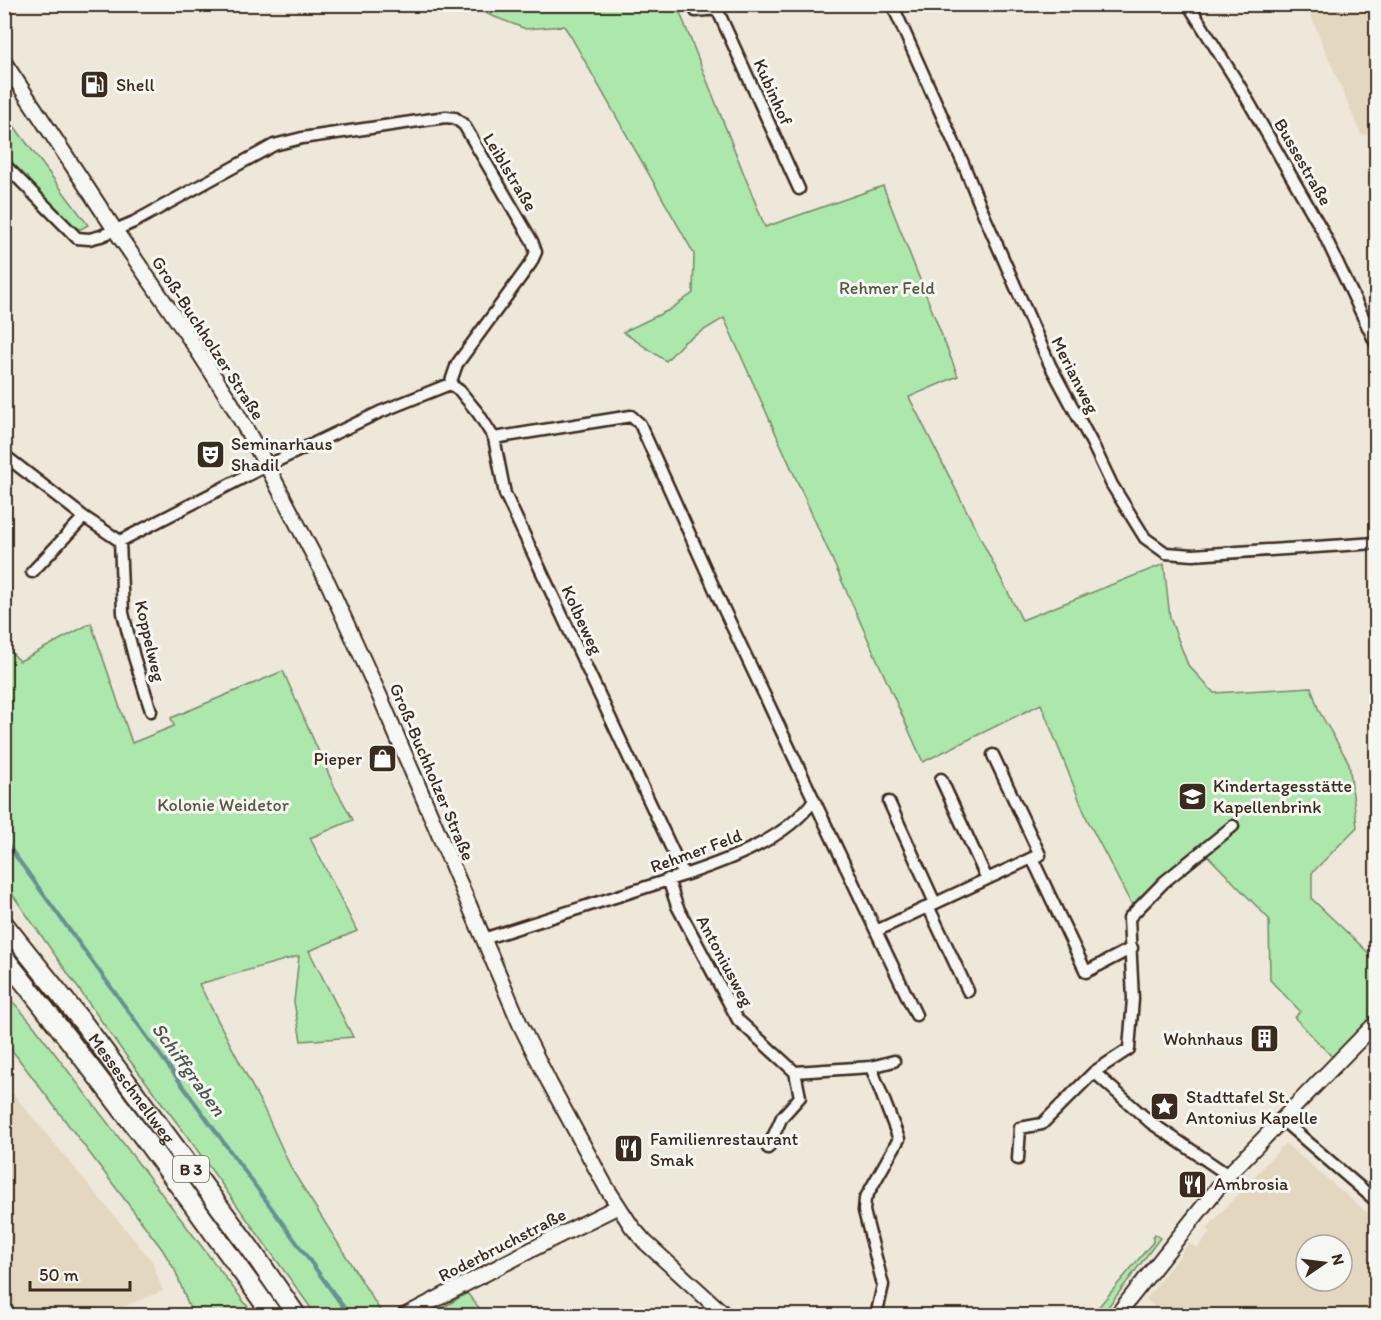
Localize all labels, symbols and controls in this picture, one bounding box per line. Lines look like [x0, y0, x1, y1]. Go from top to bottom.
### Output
street label: Kubinhof [749, 55, 797, 129]
fuel station icon: Shell [79, 69, 111, 101]
place label: Shell [116, 74, 155, 96]
street label: Bussestraße [1269, 115, 1337, 209]
street label: Leiblstraße [478, 129, 542, 215]
street label: Groß-Buchholzer Straße [147, 252, 269, 424]
park label: Rehmer Feld [839, 277, 935, 299]
street label: Merianweg [1046, 333, 1104, 418]
place label: Seminarhaus Shadil [231, 433, 332, 476]
theatre icon: Seminarhaus Shadil [194, 438, 226, 470]
street label: Kolbeweg [556, 582, 608, 659]
street label: Koppelweg [130, 598, 170, 685]
street label: Groß-Buchholzer Straße [385, 680, 479, 864]
shop icon: Pieper [367, 743, 399, 775]
place label: Pieper [314, 748, 362, 770]
place label: Kindertagesstätte Kapellenbrink [1213, 775, 1352, 818]
school or university icon: Kindertagesstätte Kapellenbrink [1176, 780, 1208, 812]
park label: Kolonie Weidetor [157, 794, 290, 816]
street label: Rehmer Feld [647, 824, 745, 878]
street label: Antoniusweg [692, 911, 759, 1011]
water label: Schiffgraben [147, 1017, 231, 1121]
building icon: Wohnhaus [1248, 1023, 1280, 1055]
place label: Wohnhaus [1163, 1028, 1243, 1050]
street label: Messeschnellweg [83, 1029, 180, 1149]
place label: Stadttafel St. Antonius Kapelle [1186, 1086, 1318, 1129]
place icon: Stadttafel St. Antonius Kapelle [1149, 1091, 1181, 1123]
place label: Familienrestaurant Smak [650, 1128, 799, 1171]
restaurant icon: Familienrestaurant Smak [613, 1133, 645, 1165]
road number: B 3 [173, 1156, 209, 1182]
restaurant icon: Ambrosia [1177, 1168, 1209, 1200]
place label: Ambrosia [1214, 1173, 1289, 1195]
street label: Roderbruchstraße [434, 1203, 570, 1287]
north arrow [1294, 1233, 1354, 1293]
text: N [1328, 1252, 1349, 1267]
scale bar [30, 1254, 130, 1292]
text: 50 m [39, 1264, 79, 1286]

